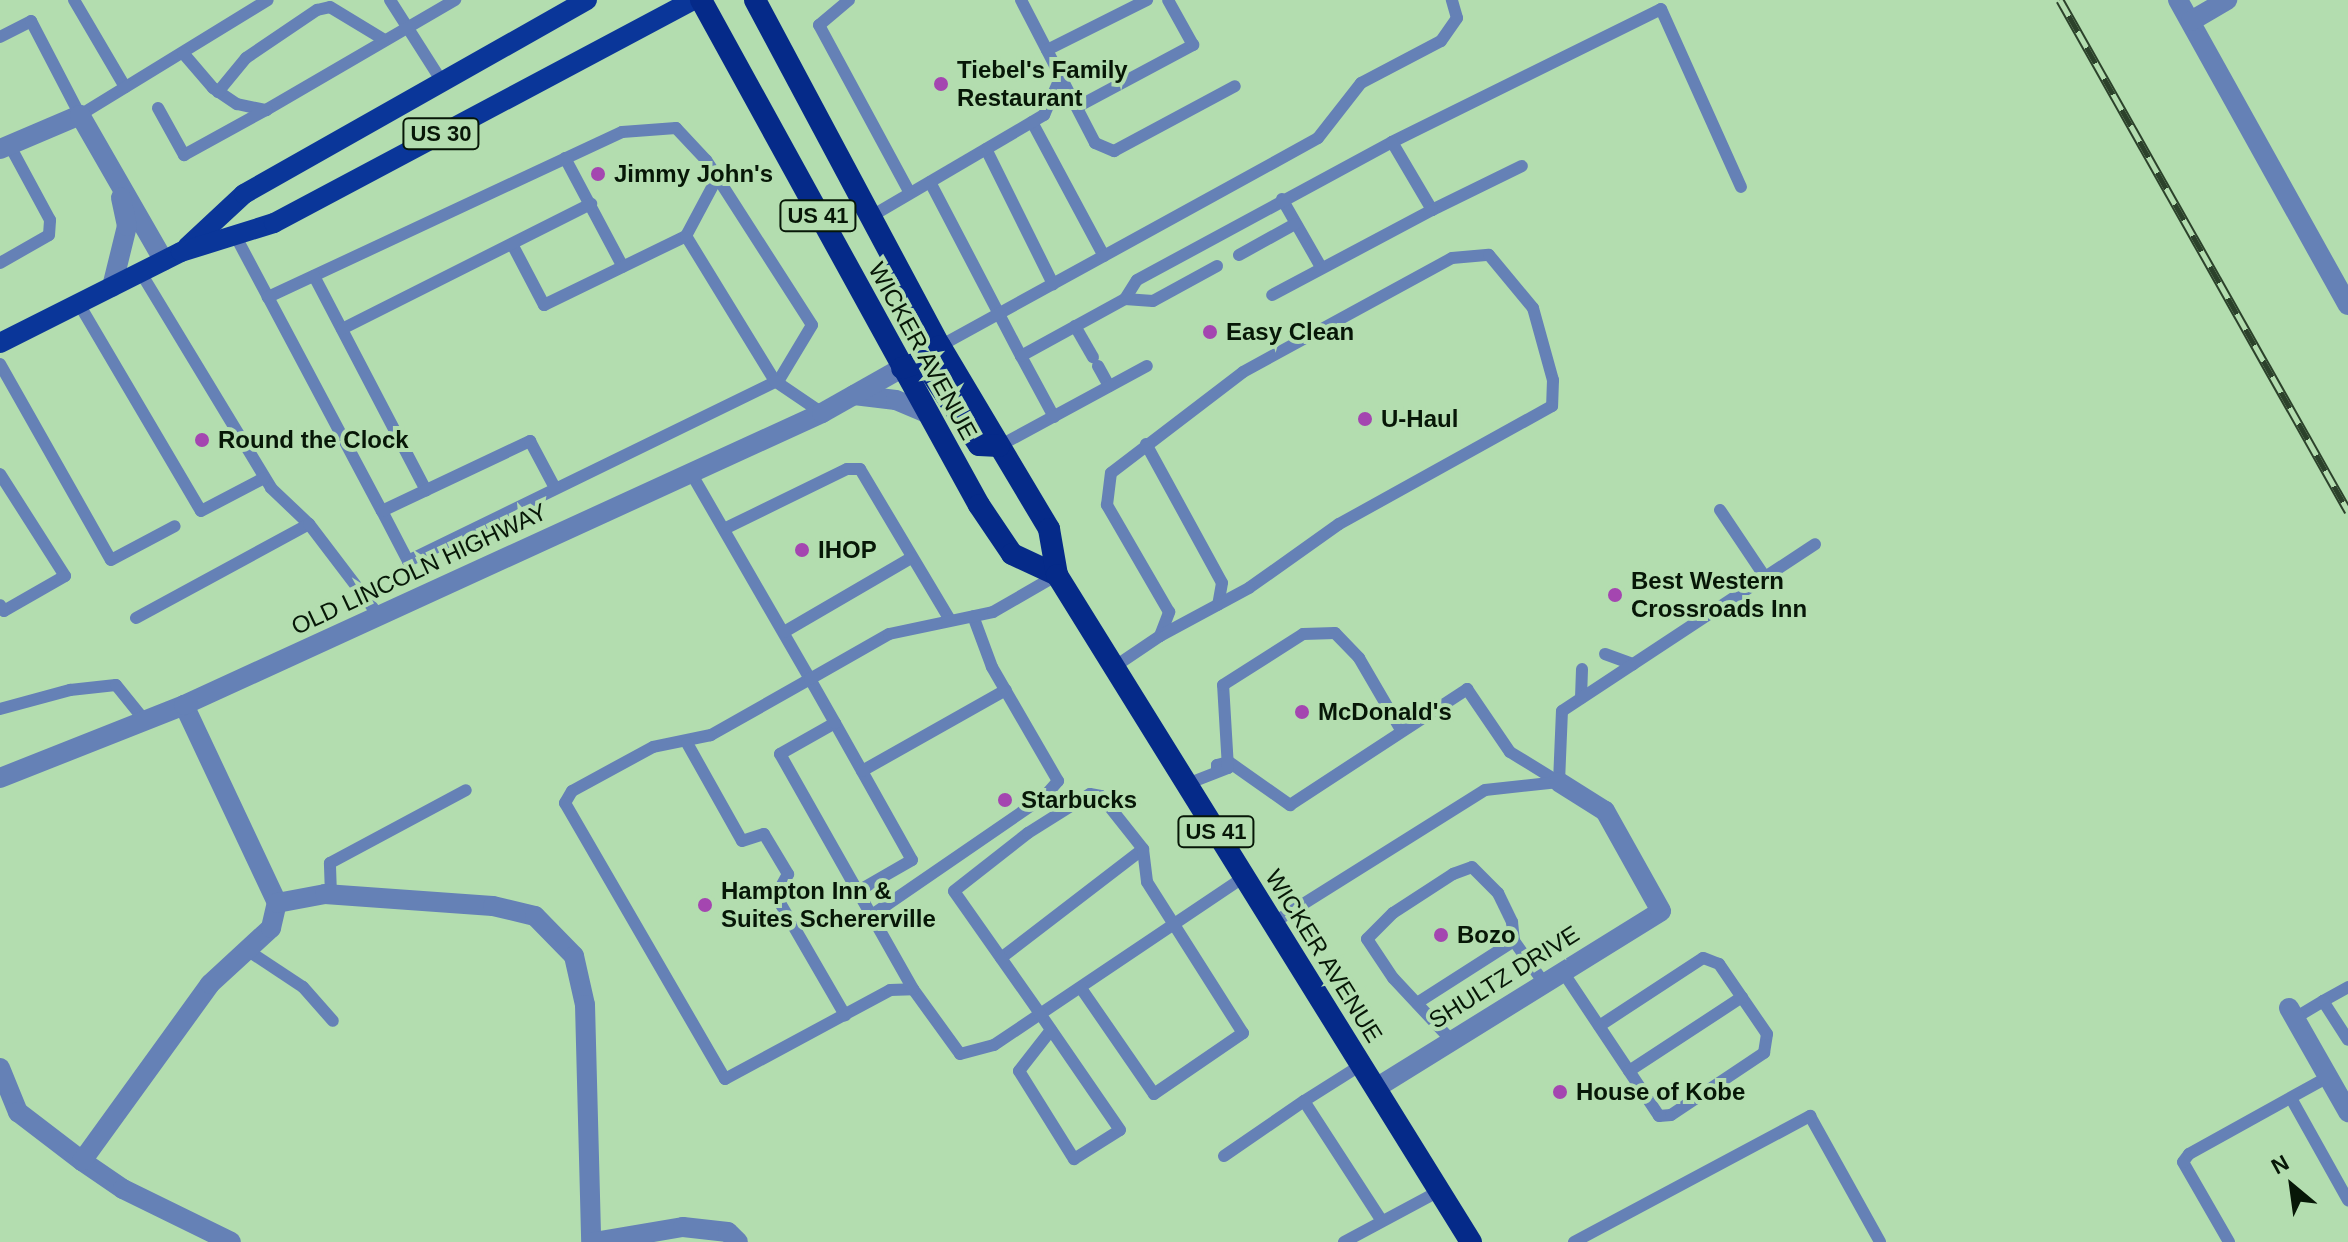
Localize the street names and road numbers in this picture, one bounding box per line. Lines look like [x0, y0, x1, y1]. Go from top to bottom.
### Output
road number: US 30 [401, 116, 481, 152]
road number: US 41 [778, 198, 858, 234]
street label: WICKER AVENUE [862, 257, 984, 445]
street label: OLD LINCOLN HIGHWAY [287, 497, 551, 641]
road number: US 41 [1176, 814, 1256, 850]
street label: WICKER AVENUE [1259, 864, 1389, 1048]
street label: SHULTZ DRIVE [1424, 919, 1584, 1035]

